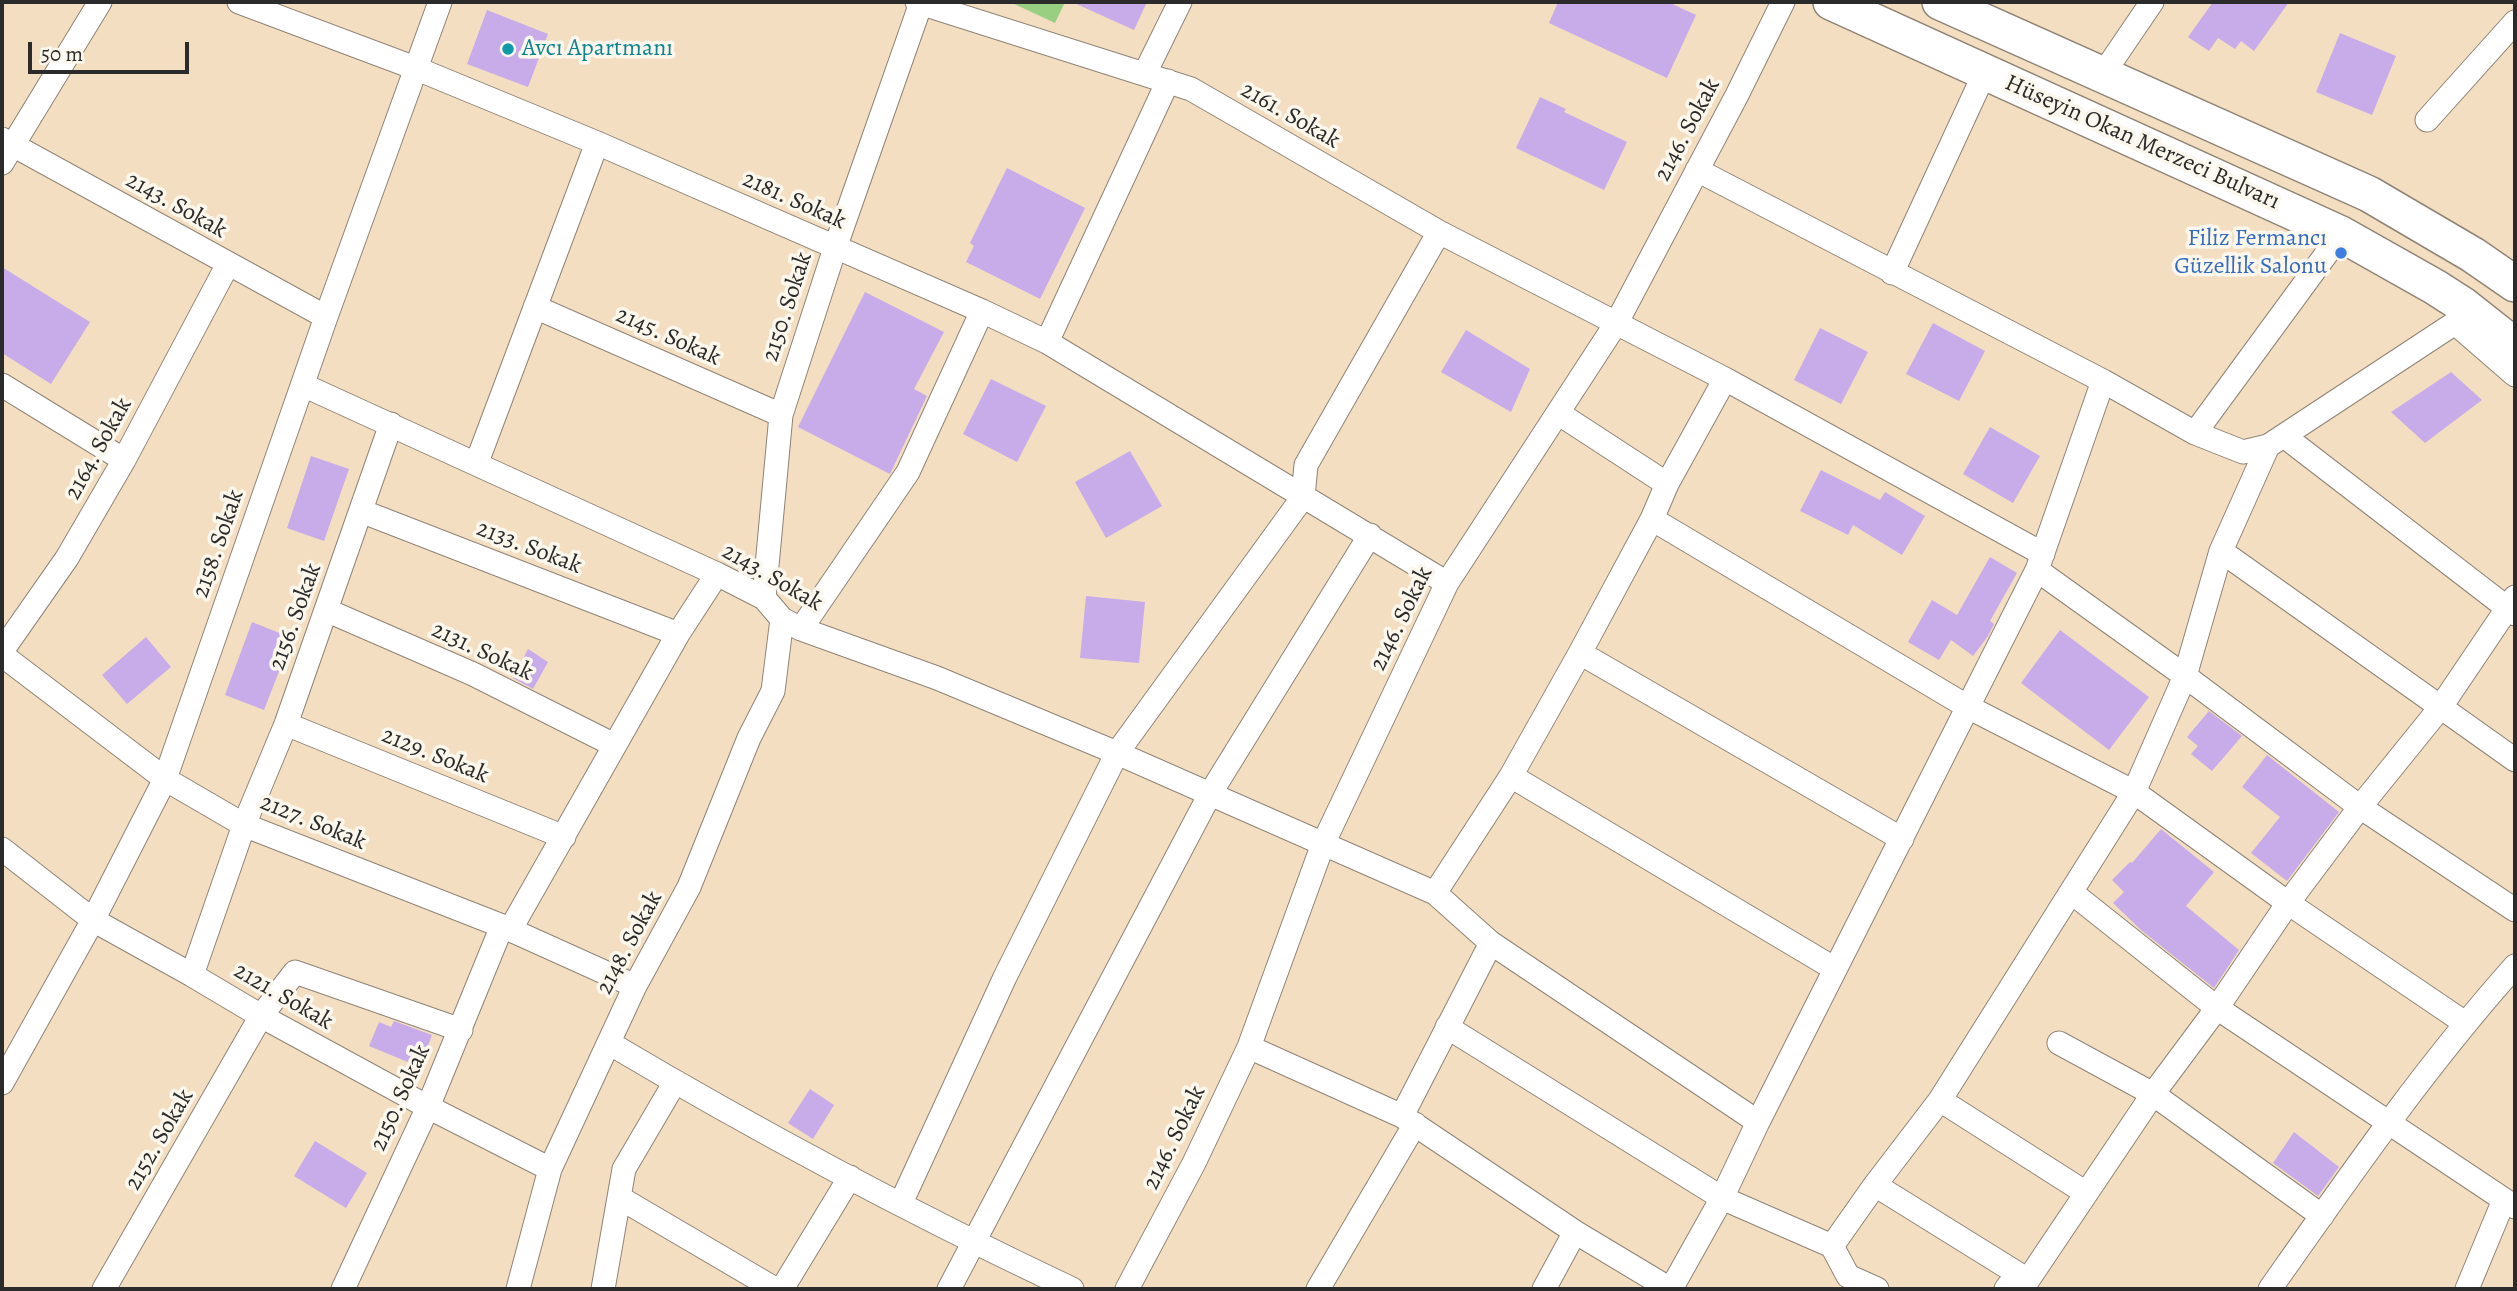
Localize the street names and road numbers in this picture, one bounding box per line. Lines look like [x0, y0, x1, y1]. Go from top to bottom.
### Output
street label: Hüseyin Okan Merzeci Bulvarı [2000, 69, 2284, 217]
street label: 2146. Sokak [1649, 74, 1727, 186]
street label: 2161. Sokak [1235, 76, 1345, 156]
street label: 2181. Sokak [738, 165, 850, 237]
street label: 2143. Sokak [120, 166, 232, 246]
street label: 2150. Sokak [757, 249, 819, 365]
street label: 2145. Sokak [611, 301, 725, 373]
street label: 2164. Sokak [59, 393, 139, 505]
street label: 2158. Sokak [187, 486, 251, 602]
street label: 2133. Sokak [472, 515, 586, 581]
street label: 2143. Sokak [717, 538, 827, 618]
street label: 2156. Sokak [263, 560, 329, 674]
street label: 2146. Sokak [1364, 562, 1440, 676]
street label: 2131. Sokak [427, 616, 537, 688]
street label: 2129. Sokak [377, 722, 493, 790]
street label: 2127. Sokak [256, 789, 370, 857]
street label: 2148. Sokak [591, 886, 669, 1000]
street label: 2121. Sokak [228, 957, 338, 1037]
street label: 2150. Sokak [365, 1040, 437, 1156]
street label: 2146. Sokak [1137, 1081, 1213, 1195]
street label: 2152. Sokak [119, 1084, 201, 1196]

